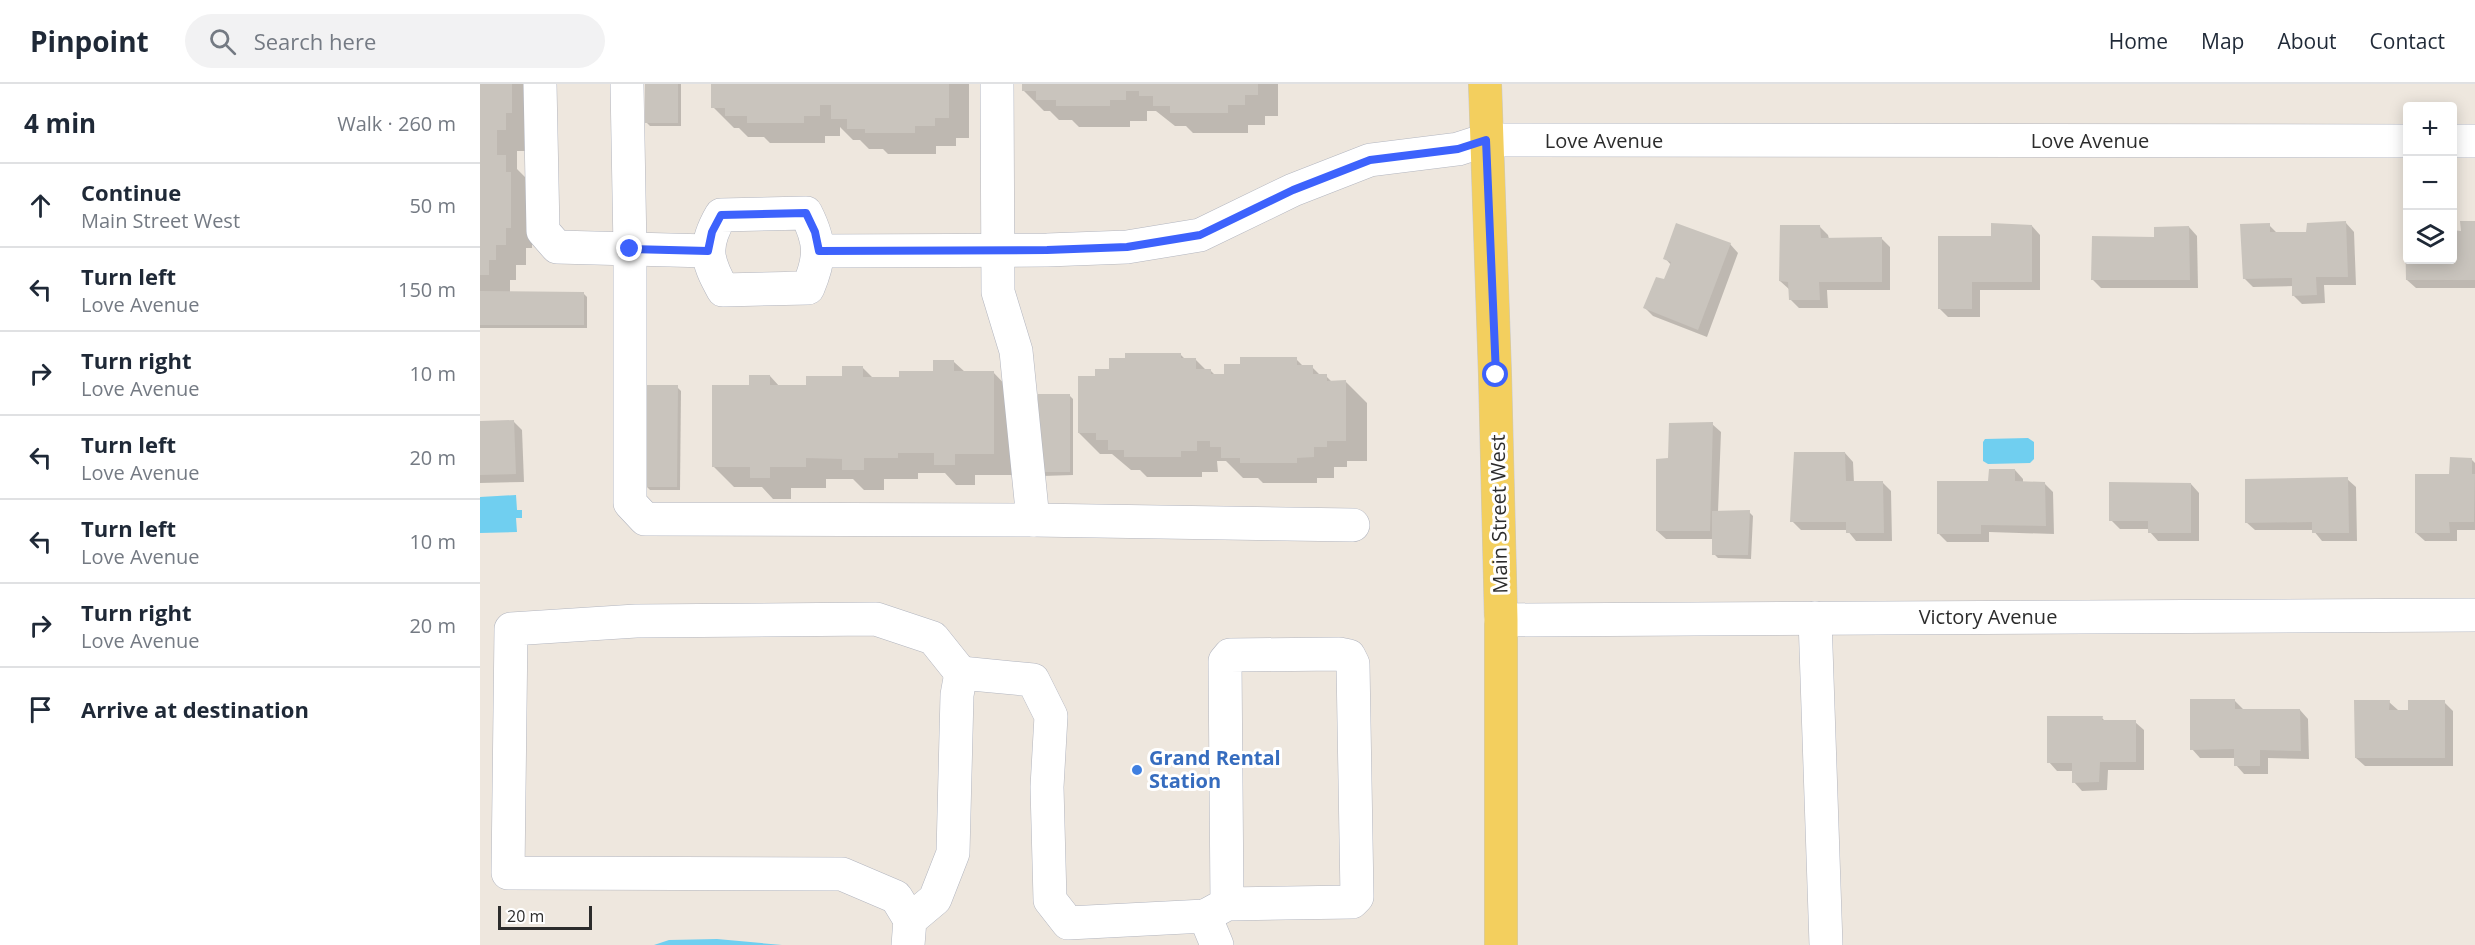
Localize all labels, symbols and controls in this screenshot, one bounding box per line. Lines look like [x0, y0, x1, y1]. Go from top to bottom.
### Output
search box [185, 14, 605, 68]
text: Pinpoint [30, 22, 149, 60]
icon: search [206, 25, 239, 58]
text: Search here [254, 26, 376, 56]
text: Home [2109, 27, 2168, 55]
text: Map [2201, 27, 2244, 55]
text: About [2277, 27, 2337, 55]
text: Contact [2370, 27, 2445, 55]
map controls [2403, 102, 2457, 264]
button: + [2403, 102, 2457, 156]
text: 4 min [24, 105, 96, 141]
text: Walk · 260 m [337, 110, 456, 137]
street label: Love Avenue [1545, 127, 1663, 154]
street label: Love Avenue [2031, 127, 2149, 154]
button: − [2403, 156, 2457, 210]
text: Continue [81, 177, 181, 207]
icon: ahead [24, 189, 57, 222]
text: 50 m [409, 192, 456, 219]
text: Main Street West [81, 207, 240, 234]
button: layers [2403, 210, 2457, 264]
route end [616, 235, 642, 261]
text: Turn left [81, 261, 176, 291]
icon: left [24, 273, 57, 306]
text: 150 m [398, 276, 456, 303]
text: Love Avenue [81, 291, 200, 318]
text: Turn right [81, 345, 192, 375]
icon: right [24, 357, 57, 390]
text: 10 m [409, 360, 456, 387]
route start [1482, 361, 1508, 387]
text: Love Avenue [81, 375, 200, 402]
text: Turn left [81, 429, 176, 459]
street label: Main Street West [1484, 434, 1513, 594]
icon: left [24, 441, 57, 474]
text: 20 m [409, 444, 456, 471]
text: Love Avenue [81, 459, 200, 486]
text: Turn left [81, 513, 176, 543]
icon: left [24, 525, 57, 558]
text: 10 m [409, 528, 456, 555]
text: Love Avenue [81, 543, 200, 570]
text: Turn right [81, 597, 192, 627]
street label: Victory Avenue [1919, 603, 2057, 630]
icon: right [24, 609, 57, 642]
text: 20 m [409, 612, 456, 639]
text: Love Avenue [81, 627, 200, 654]
icon: arrive [24, 693, 57, 726]
text: Arrive at destination [81, 694, 309, 724]
place label: Grand Rental Station [1149, 744, 1281, 794]
marker: Grand Rental Station [1130, 763, 1144, 777]
scale bar [498, 903, 592, 930]
text: 20 m [507, 905, 544, 927]

